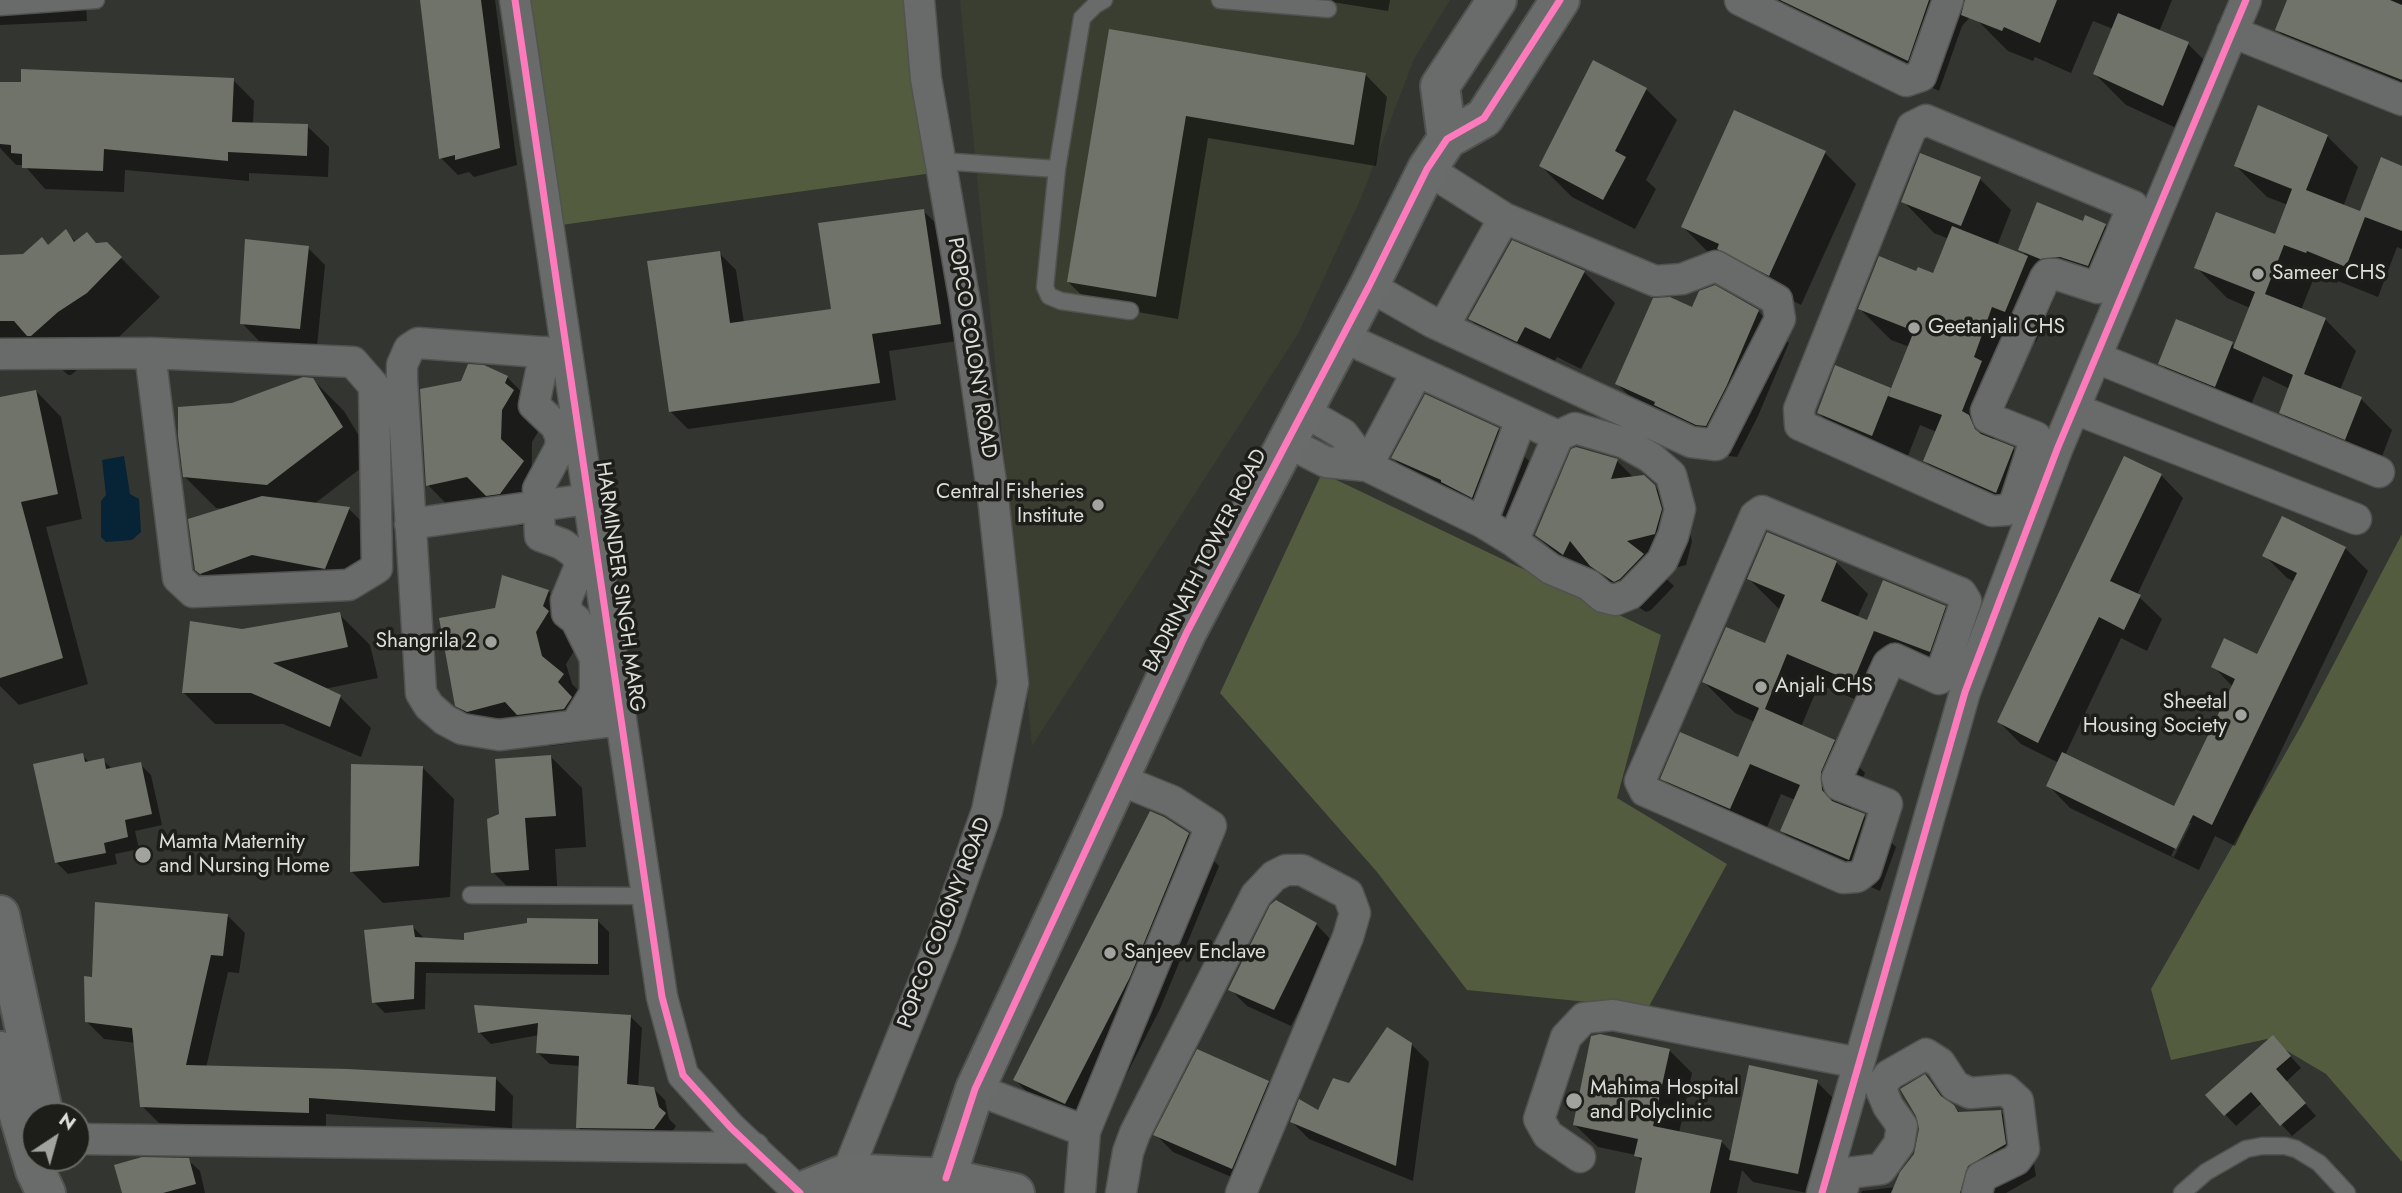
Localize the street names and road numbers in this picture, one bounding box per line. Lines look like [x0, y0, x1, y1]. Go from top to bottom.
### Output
street label: POPCO COLONY ROAD [941, 236, 1001, 460]
street label: BADRINATH TOWER ROAD [1139, 445, 1273, 677]
street label: HARMINDER SINGH MARG [589, 460, 649, 714]
street label: POPCO COLONY ROAD [893, 814, 997, 1032]

